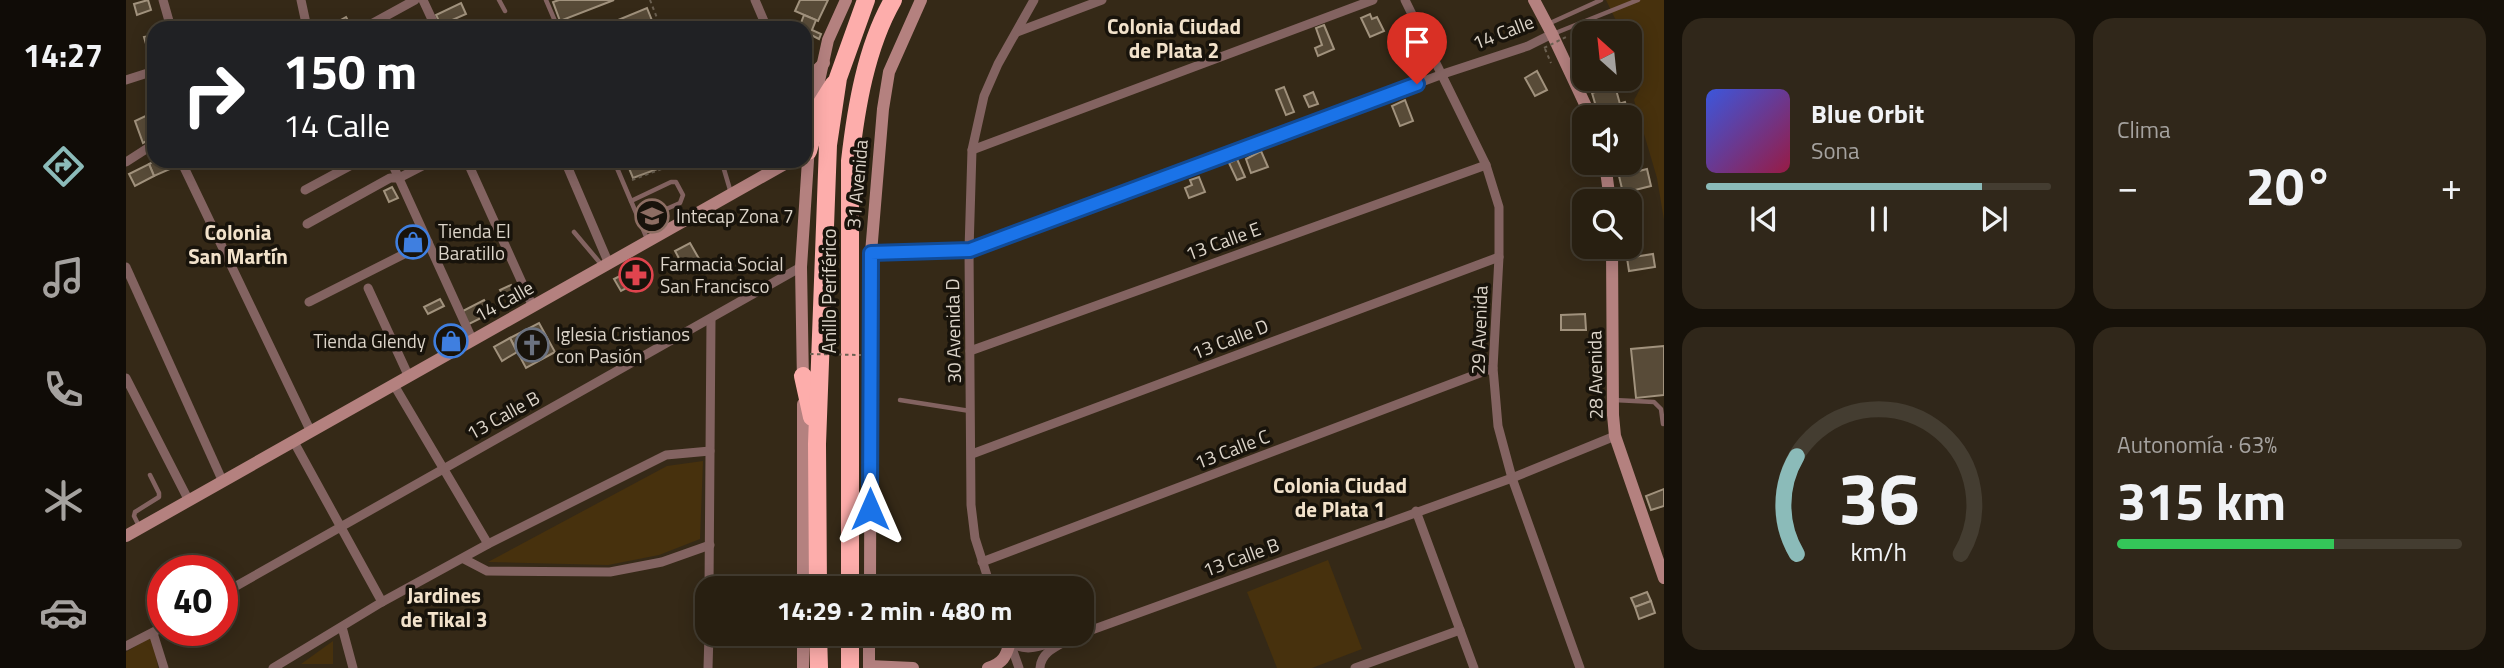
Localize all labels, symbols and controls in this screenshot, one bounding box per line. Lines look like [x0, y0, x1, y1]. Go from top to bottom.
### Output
street label: 14 Calle [1468, 7, 1538, 56]
district label: Colonia Ciudad de Plata 2 [1107, 10, 1241, 66]
pin [1387, 12.0, 1447, 84]
north arrow [1572, 21, 1642, 91]
map controls [1572, 21, 1642, 259]
icon: arrive [1398, 23, 1436, 61]
text: 14:27 [23, 31, 103, 79]
text: 150 m [283, 33, 417, 108]
icon: right [168, 49, 259, 140]
text: Blue Orbit [1811, 94, 1924, 133]
text: 14 Calle [283, 101, 390, 149]
button: sound [1572, 105, 1642, 175]
text: Clima [2117, 112, 2171, 147]
text: Sona [1811, 133, 1859, 168]
street label: 31 Avenida [838, 138, 875, 230]
icon: directions [39, 142, 88, 191]
text: 20° [2246, 146, 2333, 225]
text: − [2117, 157, 2138, 215]
text: + [2441, 157, 2462, 215]
button: search [1572, 189, 1642, 259]
school or university icon: Intecap Zona 7 [633, 197, 671, 235]
icon: previous [1745, 200, 1783, 238]
icon: pause [1860, 200, 1898, 238]
icon: next [1975, 200, 2013, 238]
place label: Intecap Zona 7 [676, 201, 794, 230]
street label: 13 Calle E [1181, 213, 1265, 268]
district label: Colonia San Martín [188, 216, 288, 272]
place label: Tienda El Baratillo [438, 216, 511, 267]
shop icon: Tienda El Baratillo [394, 223, 432, 261]
street label: Anillo Periférico [814, 229, 843, 353]
place label: Farmacia Social San Francisco [660, 249, 784, 300]
icon: music [39, 253, 88, 302]
pharmacy icon: Farmacia Social San Francisco [617, 256, 655, 294]
street label: 14 Calle [469, 272, 539, 329]
street label: 30 Avenida D [937, 278, 968, 384]
street label: 29 Avenida [1462, 285, 1495, 375]
street label: 13 Calle D [1187, 311, 1272, 366]
place label: Iglesia Cristianos con Pasión [556, 319, 690, 370]
shop icon: Tienda Glendy [432, 322, 470, 360]
place label: Tienda Glendy [313, 326, 426, 355]
church icon: Iglesia Cristianos con Pasión [513, 326, 551, 364]
street label: 28 Avenida [1579, 330, 1610, 420]
icon: phone [39, 365, 88, 414]
street label: 13 Calle B [461, 383, 545, 447]
street label: 13 Calle C [1190, 421, 1274, 476]
text: Autonomía · 63% [2117, 427, 2277, 462]
text: 36 [1838, 443, 1919, 553]
text: 315 km [2117, 461, 2286, 540]
district label: Colonia Ciudad de Plata 1 [1273, 469, 1407, 525]
position arrow [833, 472, 907, 546]
icon: climate [39, 476, 88, 525]
street label: 13 Calle B [1198, 529, 1283, 584]
text: km/h [1850, 533, 1907, 571]
speed limit sign: 40 [147, 555, 238, 646]
district label: Jardines de Tikal 3 [401, 579, 487, 635]
icon: car [39, 588, 88, 637]
text: 14:29 · 2 min · 480 m [777, 591, 1012, 630]

